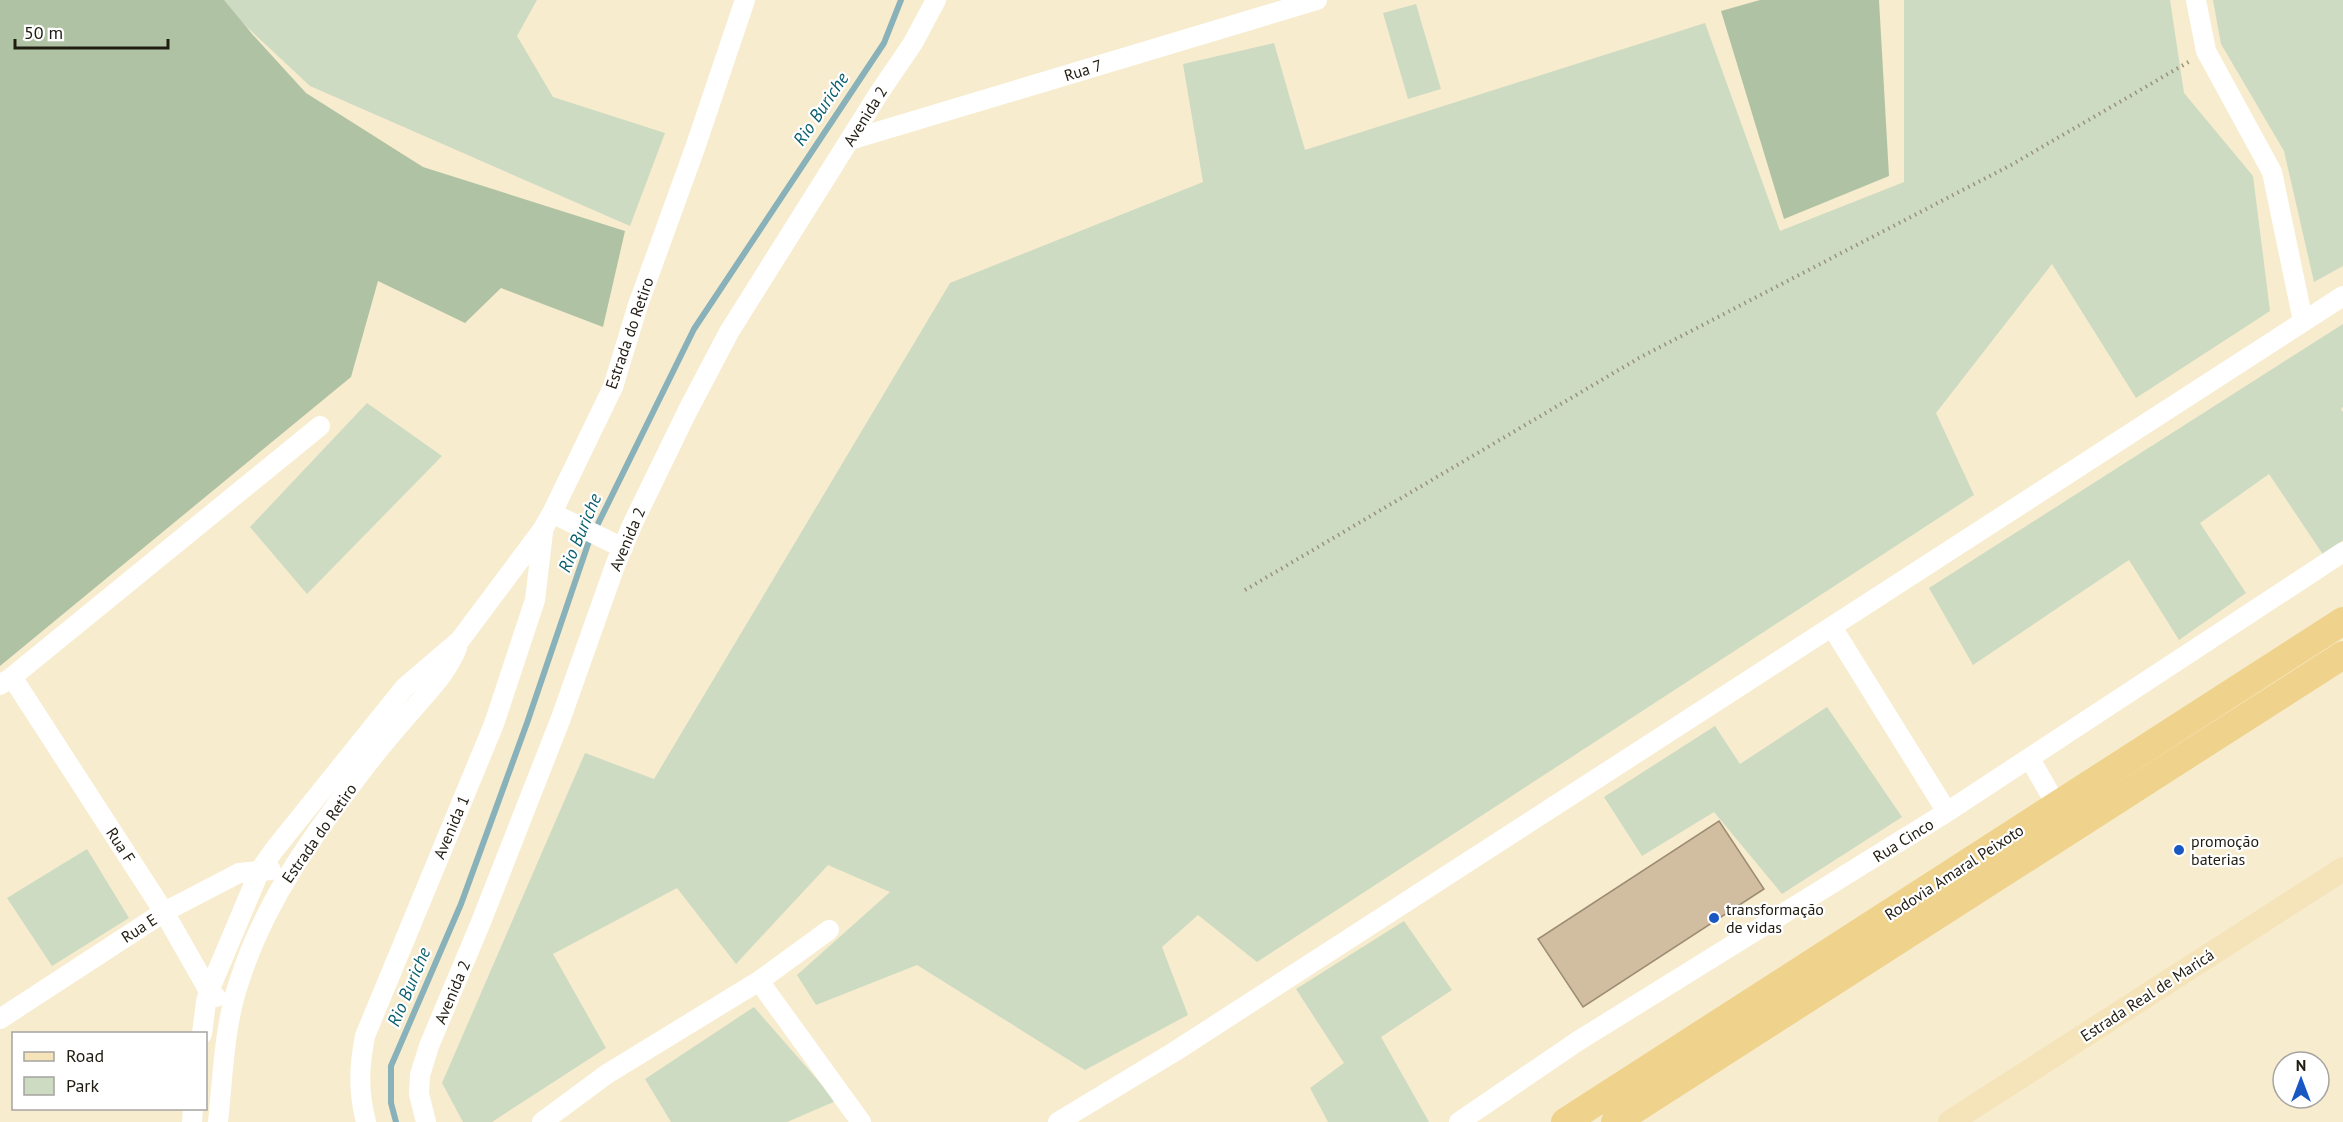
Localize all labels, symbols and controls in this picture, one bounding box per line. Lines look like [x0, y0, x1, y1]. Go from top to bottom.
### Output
scale bar [15, 12, 168, 50]
text: 50 m [24, 21, 63, 44]
street label: Rua 7 [1061, 55, 1105, 85]
water label: Rio Buriche [788, 67, 854, 150]
street label: Avenida 2 [839, 82, 891, 150]
street label: Estrada do Retiro [600, 274, 658, 392]
water label: Rio Buriche [553, 489, 607, 576]
street label: Avenida 2 [605, 504, 649, 574]
street label: Estrada do Retiro [277, 779, 361, 887]
street label: Avenida 1 [429, 792, 473, 862]
street label: Rua Cinco [1869, 814, 1937, 866]
street label: Rodovia Amaral Peixoto [1881, 820, 2027, 924]
street label: Rua F [102, 823, 140, 867]
place label: promoção baterias [2191, 831, 2259, 869]
marker: promoção baterias [2172, 843, 2186, 857]
place label: transformação de vidas [1726, 899, 1824, 937]
street label: Rua E [117, 909, 161, 947]
marker: transformação de vidas [1707, 911, 1721, 925]
water label: Rio Buriche [382, 943, 436, 1030]
street label: Estrada Real de Maricá [2076, 944, 2218, 1046]
street label: Avenida 2 [430, 957, 474, 1027]
legend [12, 1032, 207, 1110]
text: Road [66, 1044, 104, 1067]
north arrow [2271, 1050, 2331, 1110]
text: N [2296, 1055, 2306, 1075]
text: Park [66, 1074, 99, 1097]

